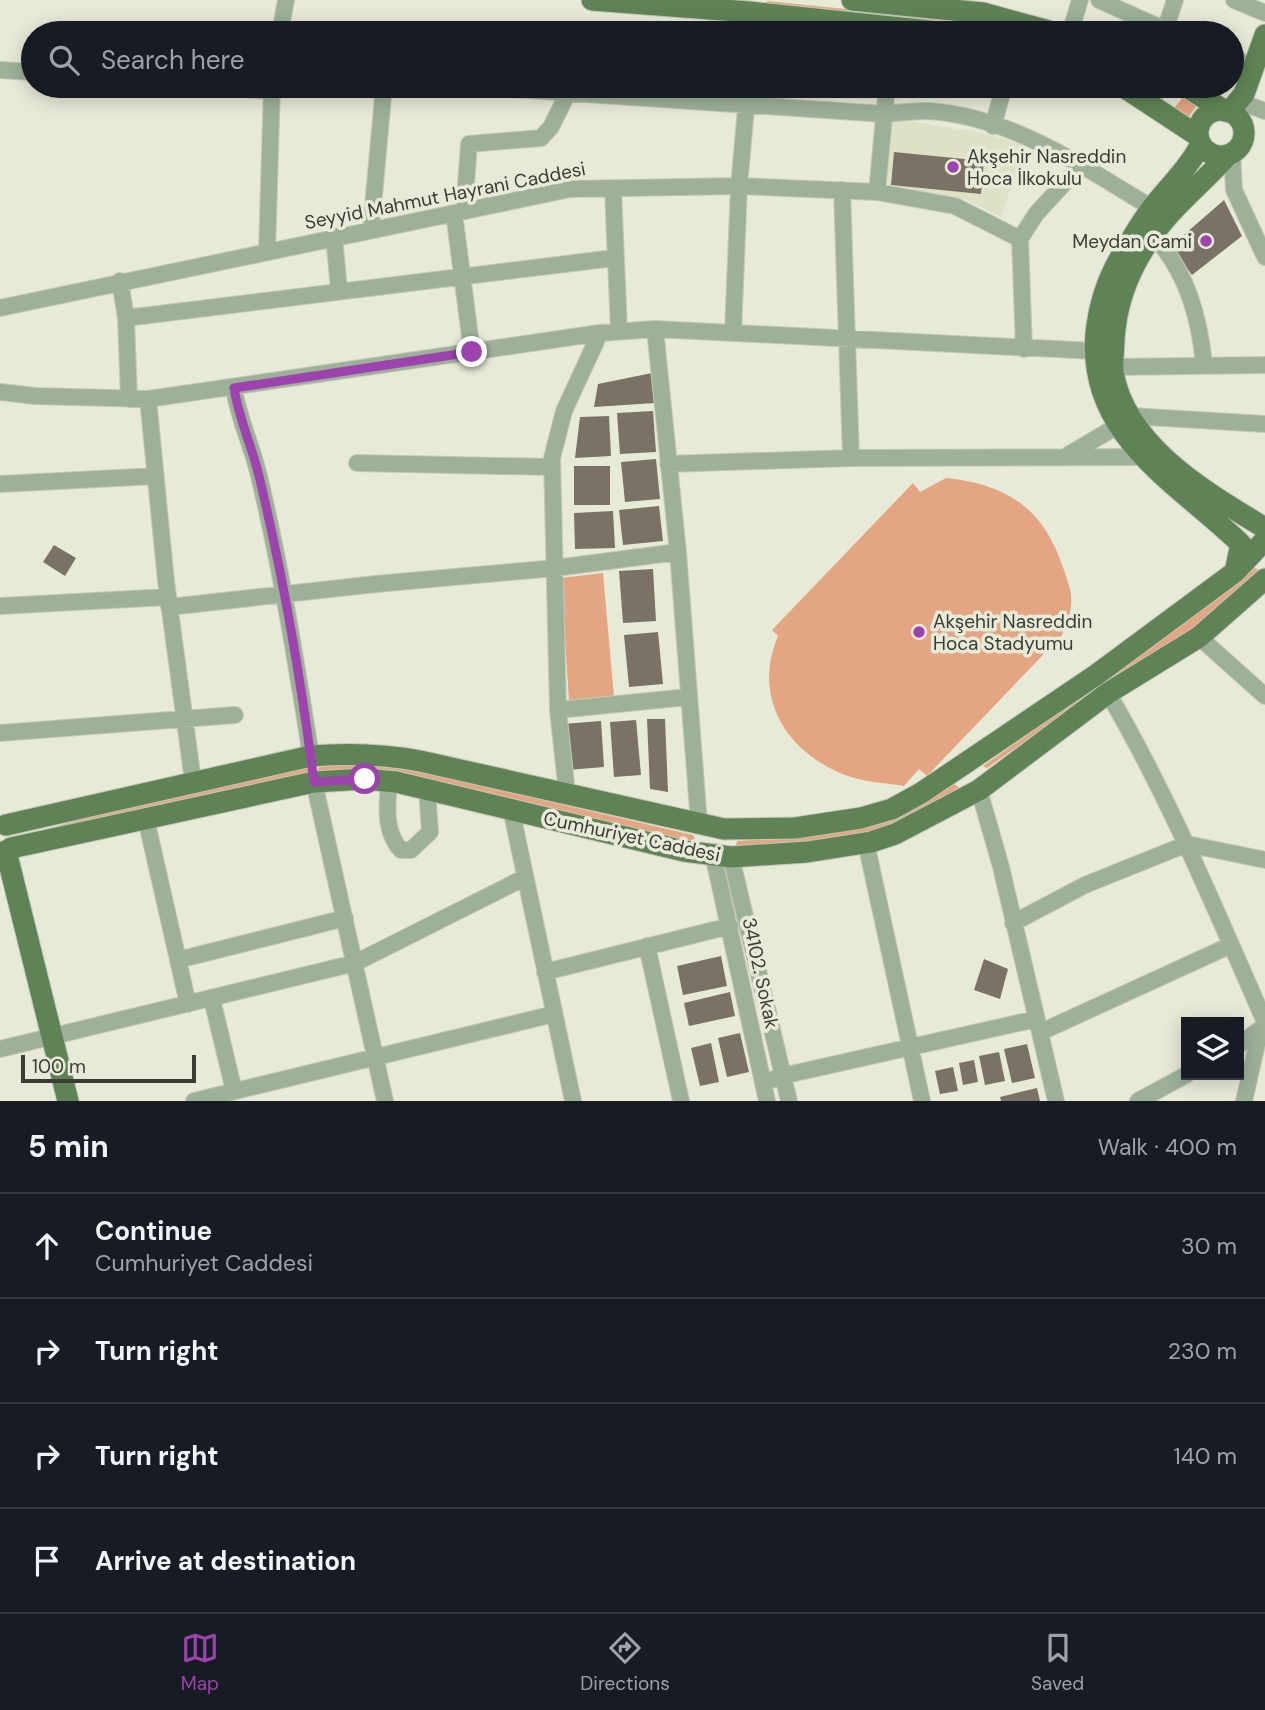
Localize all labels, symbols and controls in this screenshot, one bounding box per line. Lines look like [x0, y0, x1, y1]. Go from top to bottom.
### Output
search box [21, 21, 1244, 98]
icon: search [45, 41, 83, 79]
text: Search here [101, 43, 244, 77]
place label: Akşehir Nasreddin Hoca İlkokulu [967, 144, 1126, 191]
street label: Seyyid Mahmut Hayrani Caddesi [302, 156, 588, 235]
marker: Akşehir Nasreddin Hoca İlkokulu [945, 159, 961, 175]
place label: Meydan Cami [1072, 229, 1192, 254]
marker: Meydan Cami [1198, 233, 1214, 249]
route end [456, 336, 487, 367]
place label: Akşehir Nasreddin Hoca Stadyumu [933, 609, 1092, 656]
marker: Akşehir Nasreddin Hoca Stadyumu [911, 624, 927, 640]
route start [349, 763, 380, 794]
street label: Cumhuriyet Caddesi [541, 806, 723, 867]
street label: 34102. Sokak [737, 915, 785, 1031]
map controls [1181, 1017, 1244, 1080]
button: layers [1181, 1017, 1244, 1080]
scale bar [21, 1052, 196, 1084]
text: 100 m [32, 1054, 86, 1079]
text: 5 min [28, 1127, 109, 1166]
text: Walk · 400 m [1098, 1132, 1237, 1162]
text: Continue [95, 1214, 212, 1248]
icon: ahead [28, 1227, 66, 1265]
text: 30 m [1181, 1231, 1237, 1261]
text: Cumhuriyet Caddesi [95, 1248, 313, 1278]
icon: right [28, 1332, 66, 1370]
text: Turn right [95, 1334, 219, 1368]
text: 230 m [1168, 1336, 1237, 1366]
icon: right [28, 1437, 66, 1475]
text: Turn right [95, 1439, 219, 1473]
text: 140 m [1174, 1441, 1237, 1471]
icon: arrive [28, 1542, 66, 1580]
text: Arrive at destination [95, 1544, 356, 1578]
tab: Map [181, 1629, 219, 1696]
tab: Directions [580, 1629, 670, 1696]
tab: Saved [1031, 1629, 1084, 1696]

